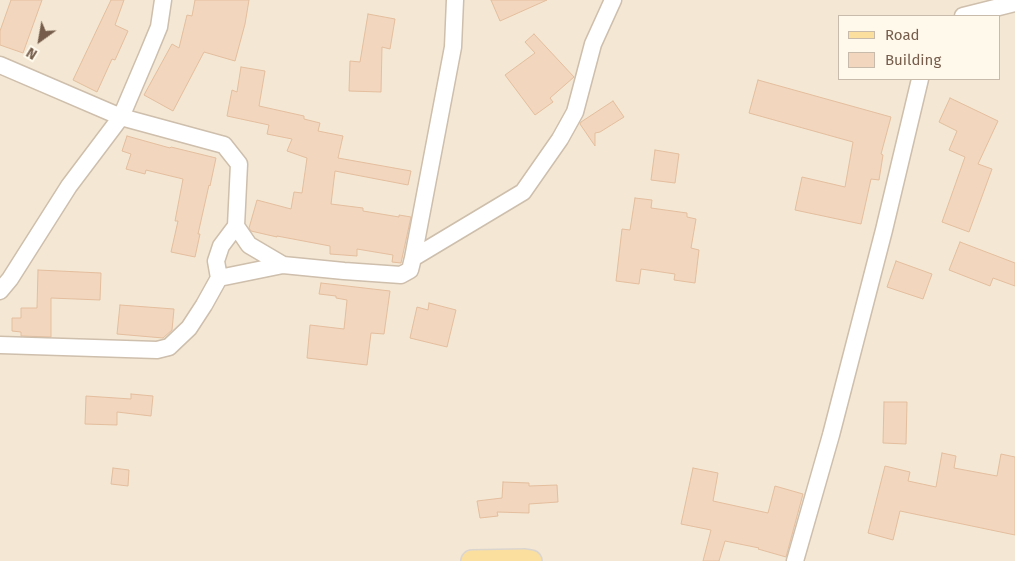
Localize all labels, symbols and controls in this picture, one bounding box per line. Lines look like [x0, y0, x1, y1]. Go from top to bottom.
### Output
north arrow [15, 15, 65, 65]
legend [838, 15, 1000, 80]
text: Road [885, 26, 920, 44]
text: N [23, 43, 40, 63]
text: Building [885, 51, 941, 69]

